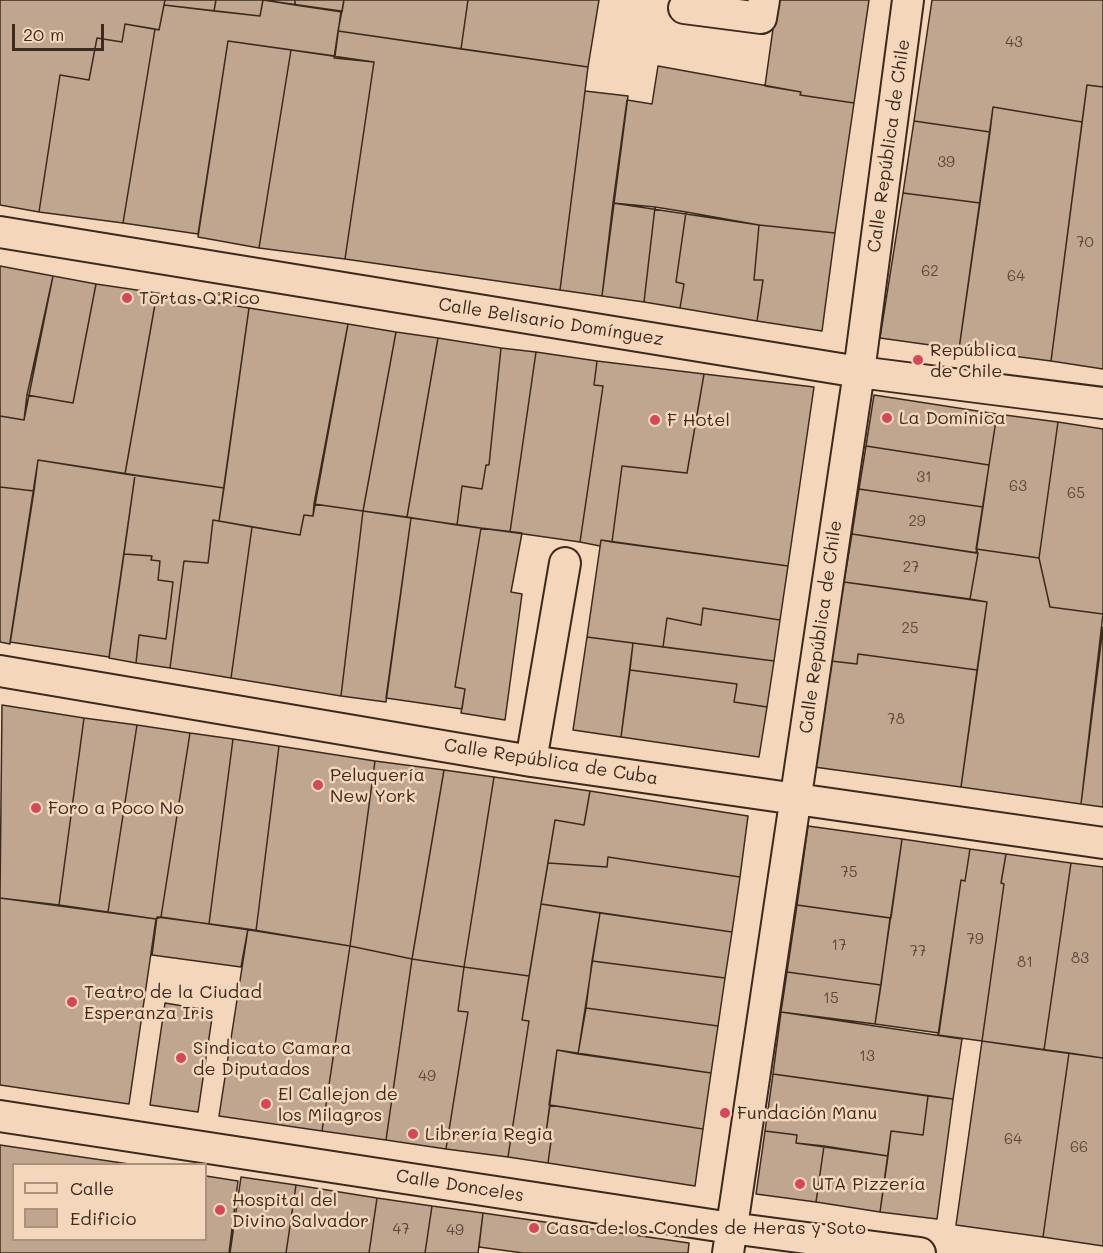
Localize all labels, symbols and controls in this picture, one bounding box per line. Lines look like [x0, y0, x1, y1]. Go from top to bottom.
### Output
scale bar [15, 12, 106, 50]
text: 20 m [23, 22, 64, 46]
house number: 43 [1005, 33, 1023, 51]
street label: Calle República de Chile [863, 38, 915, 254]
house number: 39 [937, 153, 955, 171]
house number: 70 [1076, 233, 1094, 251]
house number: 62 [921, 262, 939, 280]
house number: 64 [1007, 267, 1025, 285]
place label: Tortas Q’Rico [139, 287, 260, 309]
marker: Tortas Q’Rico [120, 291, 134, 305]
street label: Calle Belisario Domínguez [437, 294, 665, 350]
place label: República de Chile [930, 339, 1017, 382]
marker: República de Chile [911, 353, 925, 367]
place label: La Dominica [899, 407, 1006, 429]
place label: F Hotel [667, 409, 730, 431]
marker: La Dominica [880, 411, 894, 425]
marker: F Hotel [648, 413, 662, 427]
house number: 31 [916, 468, 932, 486]
house number: 63 [1009, 477, 1027, 495]
house number: 65 [1067, 484, 1085, 502]
house number: 29 [908, 512, 926, 530]
street label: Calle República de Chile [795, 519, 847, 735]
house number: 27 [903, 558, 919, 576]
house number: 25 [901, 619, 919, 637]
house number: 78 [887, 710, 905, 728]
street label: Calle República de Cuba [442, 734, 660, 790]
place label: Peluquería New York [330, 764, 425, 806]
marker: Peluquería New York [311, 778, 325, 792]
place label: Foro a Poco No [48, 797, 184, 819]
marker: Foro a Poco No [29, 801, 43, 815]
house number: 75 [840, 863, 858, 881]
house number: 79 [966, 930, 984, 948]
house number: 17 [831, 936, 847, 954]
house number: 77 [910, 942, 926, 960]
house number: 83 [1071, 949, 1089, 967]
house number: 81 [1017, 953, 1033, 971]
place label: Teatro de la Ciudad Esperanza Iris [84, 981, 262, 1024]
house number: 15 [823, 989, 839, 1007]
marker: Teatro de la Ciudad Esperanza Iris [65, 995, 79, 1009]
place label: Sindicato Camara de Diputados [193, 1037, 352, 1080]
house number: 13 [859, 1047, 875, 1065]
marker: Sindicato Camara de Diputados [174, 1051, 188, 1065]
house number: 49 [418, 1067, 436, 1085]
place label: El Callejon de los Milagros [278, 1083, 398, 1126]
marker: El Callejon de los Milagros [259, 1097, 273, 1111]
place label: Fundación Manu [737, 1102, 877, 1124]
marker: Fundación Manu [718, 1106, 732, 1120]
place label: Librería Regia [425, 1123, 553, 1145]
marker: Librería Regia [406, 1127, 420, 1141]
house number: 64 [1004, 1130, 1022, 1148]
house number: 66 [1070, 1138, 1088, 1156]
legend [12, 1163, 207, 1241]
street label: Calle Donceles [395, 1165, 525, 1207]
place label: UTA Pizzería [812, 1173, 926, 1195]
text: Calle [70, 1176, 114, 1200]
marker: UTA Pizzería [793, 1177, 807, 1191]
place label: Hospital del Divino Salvador [232, 1189, 369, 1232]
marker: Hospital del Divino Salvador [213, 1203, 227, 1217]
text: Edificio [70, 1206, 137, 1230]
place label: Casa de los Condes de Heras y Soto [546, 1217, 866, 1239]
house number: 47 [392, 1220, 410, 1238]
house number: 49 [446, 1221, 464, 1239]
marker: Casa de los Condes de Heras y Soto [527, 1221, 541, 1235]

